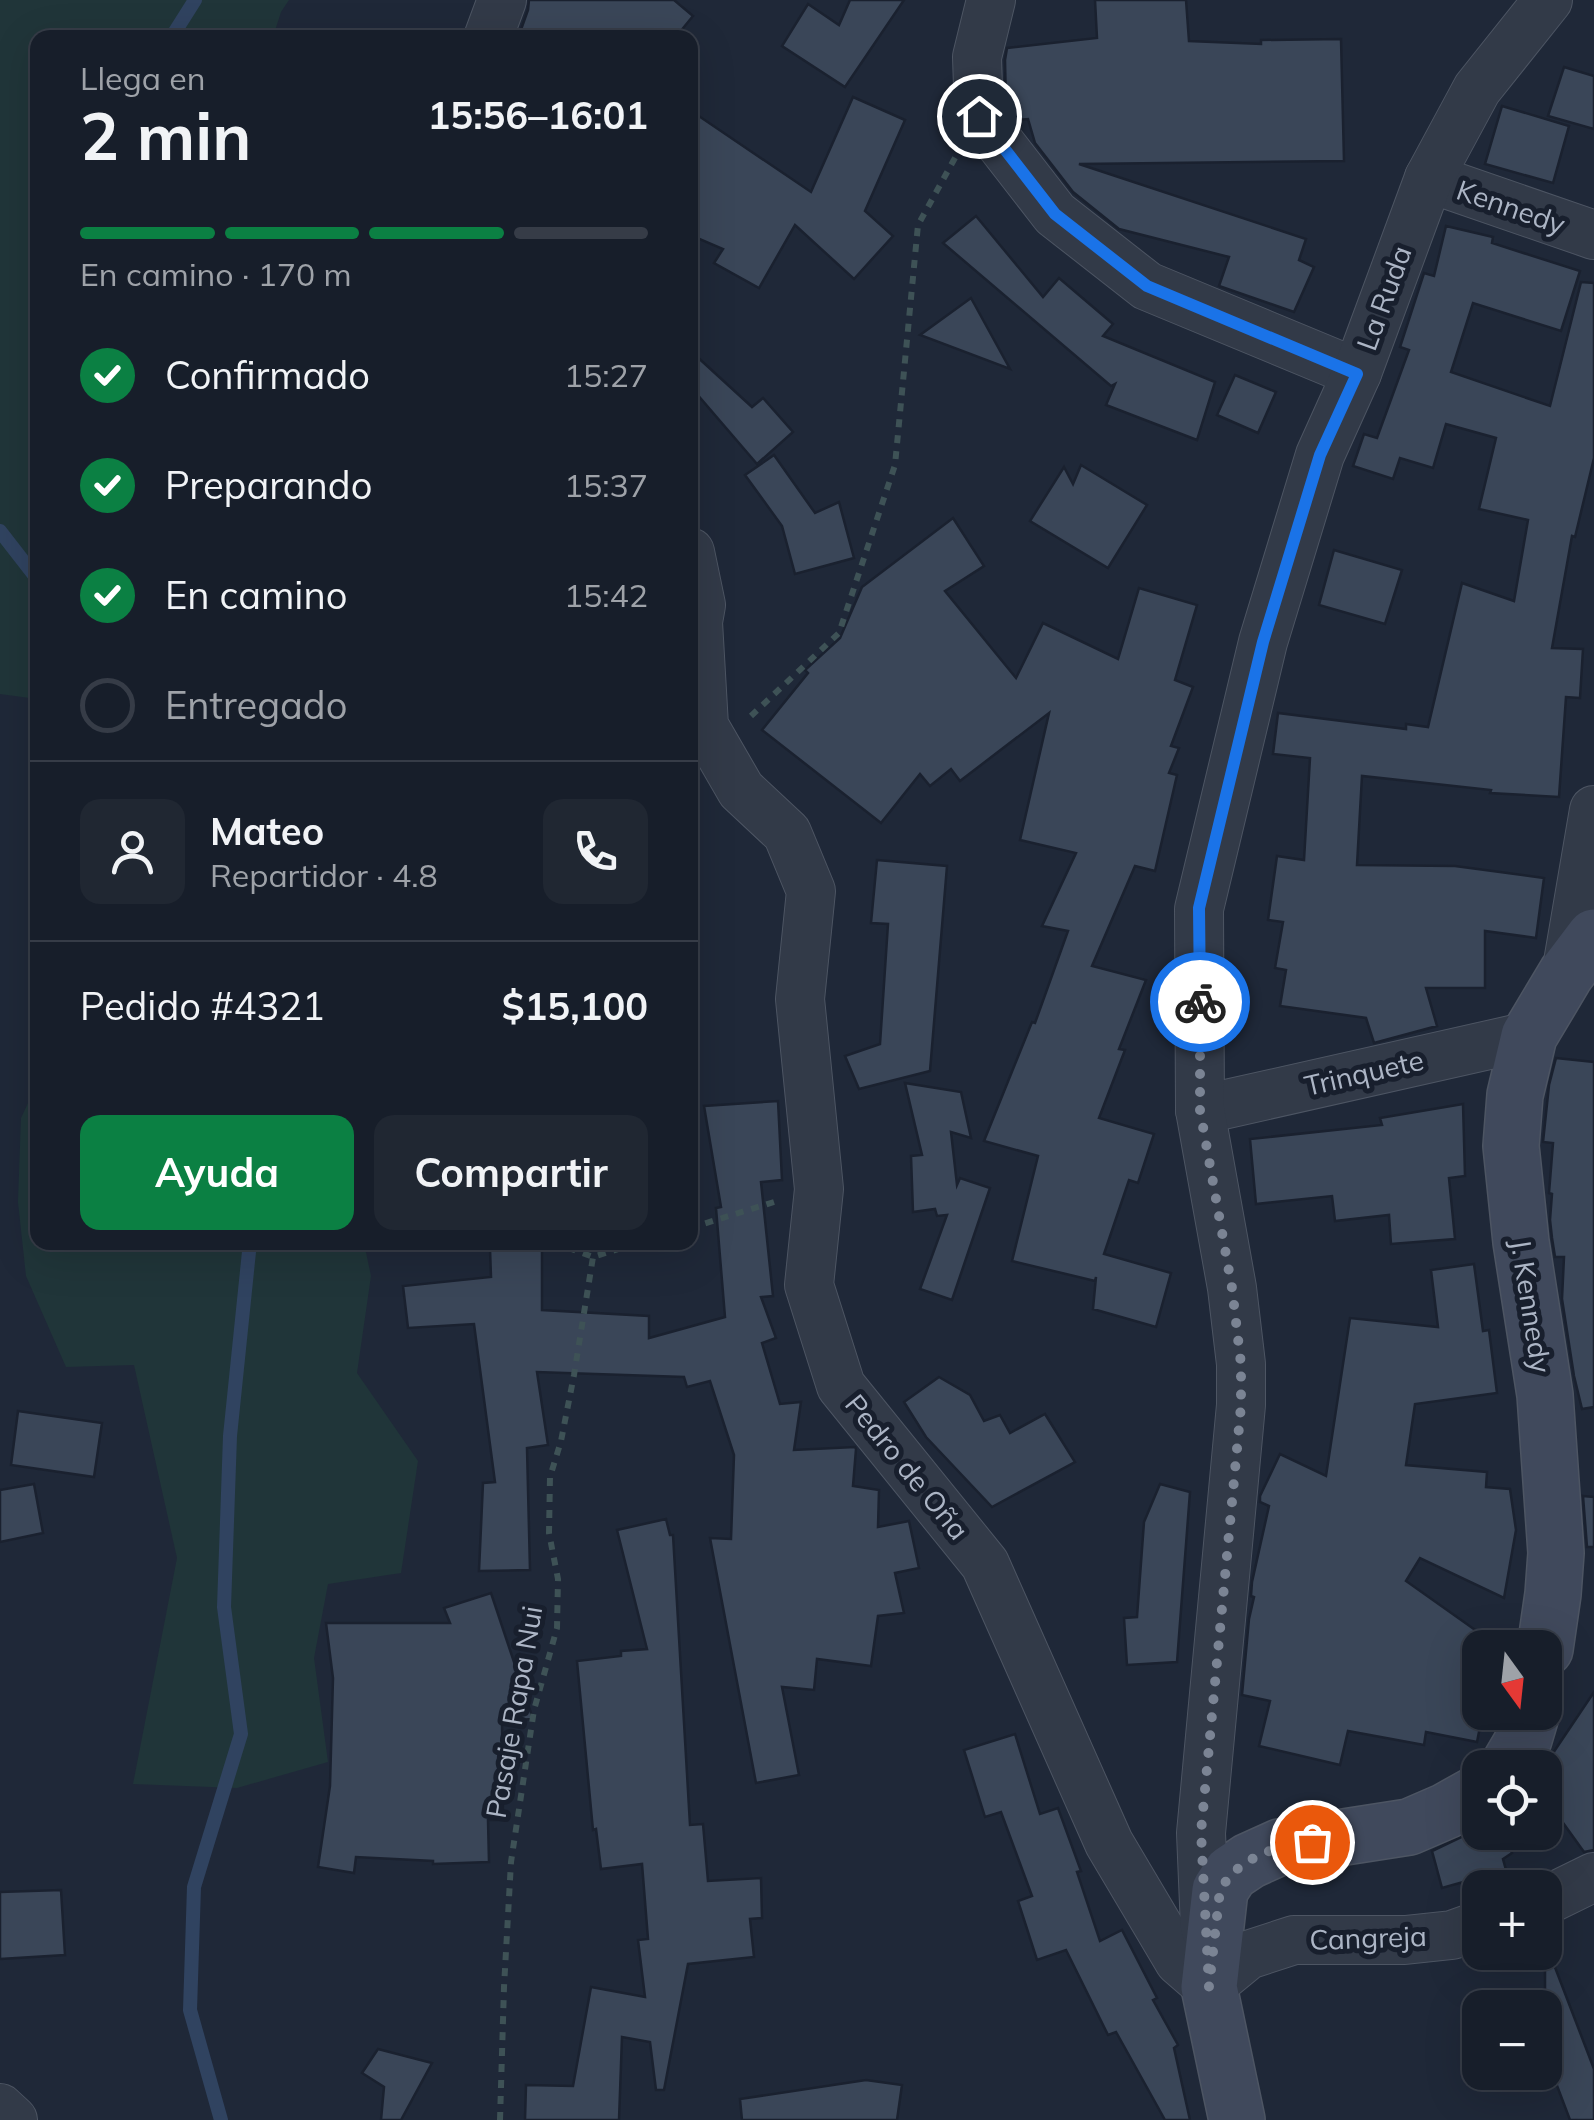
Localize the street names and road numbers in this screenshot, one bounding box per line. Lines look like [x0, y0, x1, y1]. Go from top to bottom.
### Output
street label: Kennedy [1452, 172, 1570, 241]
street label: La Ruda [1349, 241, 1419, 355]
street label: Trinquete [1301, 1042, 1427, 1103]
street label: J. Kennedy [1504, 1237, 1559, 1375]
street label: Pedro de Oña [838, 1387, 977, 1547]
street label: Pasaje Rapa Nui [478, 1603, 549, 1821]
street label: Cangreja [1309, 1918, 1427, 1957]

